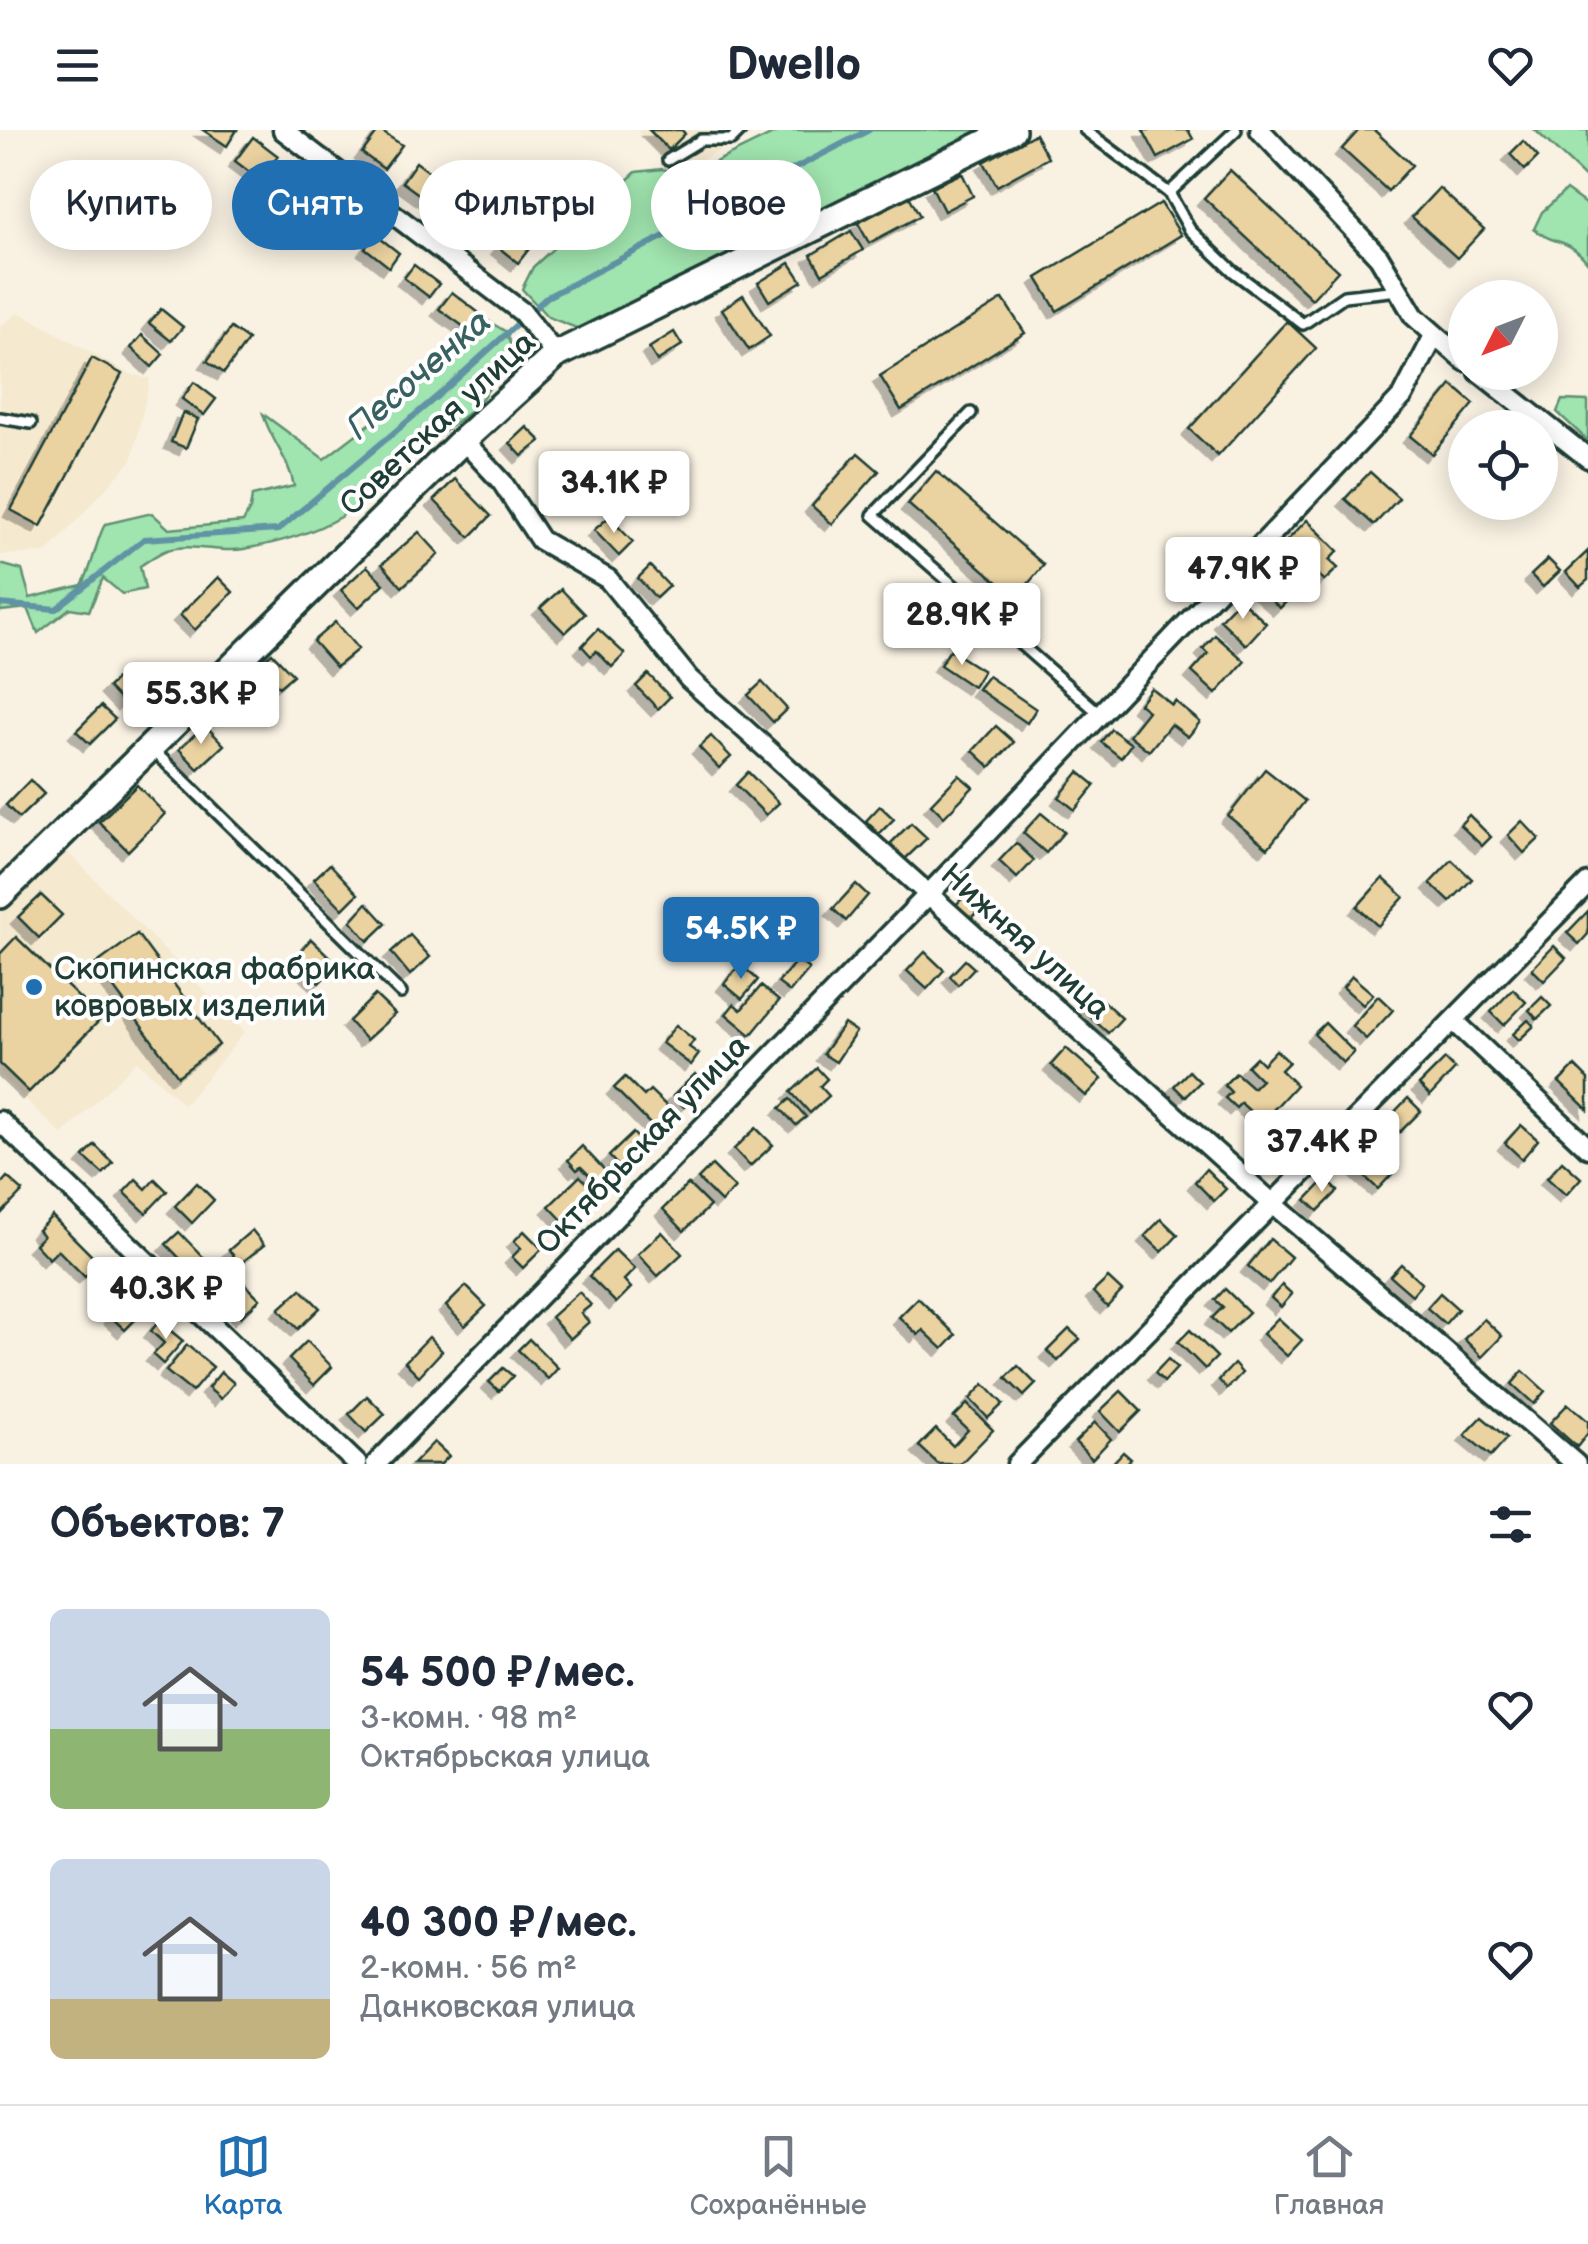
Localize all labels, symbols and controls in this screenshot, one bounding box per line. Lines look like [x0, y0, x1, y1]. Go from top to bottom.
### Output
icon: menu [50, 38, 105, 93]
text: Dwello [727, 38, 861, 93]
icon: heart [1483, 38, 1538, 93]
chip: Купить [30, 160, 212, 250]
chip: Снять [232, 160, 399, 250]
chip: Фильтры [419, 160, 631, 250]
chip: Новое [651, 160, 821, 250]
north arrow [1448, 280, 1558, 390]
map controls [1448, 280, 1558, 520]
water label: Песоченка [338, 300, 500, 450]
street label: Советская улица [332, 323, 544, 525]
button: locate [1448, 410, 1558, 520]
pin: 34.1K ₽ [522, 451, 706, 536]
text: 34.1K ₽ [560, 464, 668, 503]
pin: 47.9K ₽ [1151, 537, 1335, 622]
text: 47.9K ₽ [1187, 550, 1299, 589]
pin: 28.9K ₽ [870, 583, 1054, 668]
text: 28.9K ₽ [905, 596, 1019, 635]
pin: 55.3K ₽ [109, 662, 293, 747]
text: 55.3K ₽ [145, 675, 257, 714]
street label: Нижняя улица [932, 856, 1118, 1028]
pin: 54.5K ₽ [649, 897, 833, 982]
text: 54.5K ₽ [685, 910, 797, 949]
place label: Скопинская фабрика ковровых изделий [54, 950, 375, 1026]
marker: Скопинская фабрика ковровых изделий [23, 976, 45, 998]
street label: Октябрьская улица [528, 1027, 758, 1263]
pin: 37.4K ₽ [1230, 1110, 1414, 1195]
text: 37.4K ₽ [1266, 1123, 1378, 1162]
pin: 40.3K ₽ [74, 1257, 258, 1342]
text: 40.3K ₽ [109, 1270, 223, 1309]
icon: filters [1483, 1497, 1538, 1552]
text: Объектов: 7 [50, 1499, 285, 1550]
text: 54 500 ₽/мес. [360, 1648, 635, 1699]
icon: home [130, 1649, 250, 1769]
icon: heart [1483, 1682, 1538, 1737]
text: 3-комн. · 98 m² [360, 1699, 577, 1738]
text: Октябрьская улица [360, 1738, 650, 1777]
text: 40 300 ₽/мес. [360, 1898, 637, 1949]
icon: home [130, 1899, 250, 2019]
icon: heart [1483, 1932, 1538, 1987]
text: 2-комн. · 56 m² [360, 1949, 577, 1988]
text: Данковская улица [360, 1988, 636, 2027]
tab: Карта [204, 2129, 282, 2222]
tab: Сохранённые [690, 2129, 867, 2222]
tab: Главная [1274, 2129, 1384, 2222]

